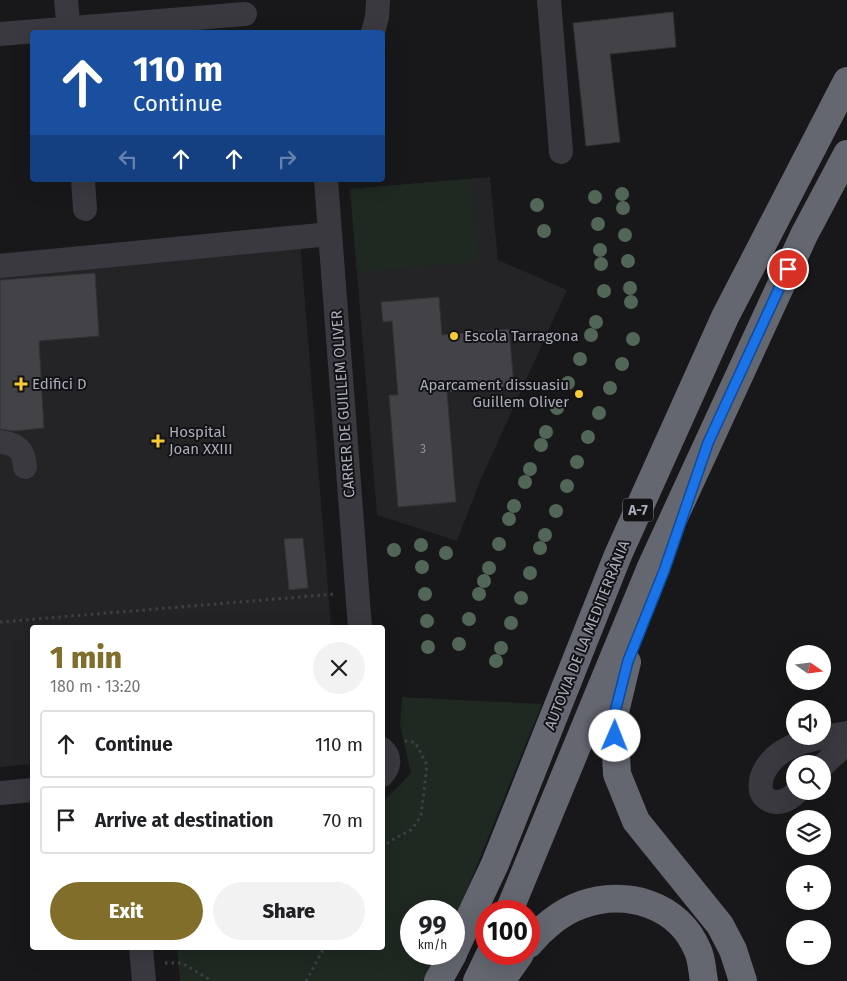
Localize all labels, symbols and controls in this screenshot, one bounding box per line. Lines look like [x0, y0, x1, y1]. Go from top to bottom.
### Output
text: 110 m [133, 48, 223, 90]
icon: ahead [50, 50, 115, 115]
text: Continue [133, 90, 222, 117]
icon: left [114, 145, 142, 173]
icon: ahead [167, 145, 195, 173]
icon: ahead [220, 145, 248, 173]
icon: right [273, 145, 301, 173]
pin [767, 248, 809, 290]
icon: arrive [774, 255, 802, 283]
street label: CARRER DE GUILLEM OLIVER [327, 310, 359, 498]
place label: Escola Tarragona [464, 327, 579, 345]
marker: Escola Tarragona [448, 330, 460, 342]
place label: Edifici D [32, 375, 87, 393]
place label: Aparcament dissuasiu Guillem Oliver [420, 376, 569, 411]
marker: Edifici D [14, 377, 28, 391]
marker: Aparcament dissuasiu Guillem Oliver [573, 388, 585, 400]
place label: Hospital Joan XXIII [169, 423, 233, 458]
marker: Hospital Joan XXIII [151, 434, 165, 448]
house number: 3 [420, 442, 426, 456]
road number: A-7 [623, 498, 653, 522]
street label: AUTOVIA DE LA MEDITERRÀNIA [541, 537, 633, 732]
text: 1 min [50, 640, 122, 676]
button: close [313, 642, 365, 694]
north arrow [786, 645, 831, 690]
map controls [786, 645, 831, 965]
text: 180 m · 13:20 [50, 677, 141, 696]
button: sound [786, 700, 831, 745]
position arrow [588, 709, 640, 761]
icon: ahead [52, 730, 80, 758]
text: Continue [95, 733, 173, 756]
text: 110 m [315, 733, 363, 756]
button: search [786, 755, 831, 800]
icon: arrive [52, 806, 80, 834]
text: Arrive at destination [95, 809, 274, 832]
text: 70 m [323, 809, 363, 832]
button: layers [786, 810, 831, 855]
button: + [786, 865, 831, 910]
button: Exit [50, 882, 203, 940]
button: Share [213, 882, 365, 940]
speed limit sign: 100 [475, 900, 540, 965]
text: 99 [418, 911, 447, 941]
button: − [786, 920, 831, 965]
text: km/h [418, 938, 447, 952]

